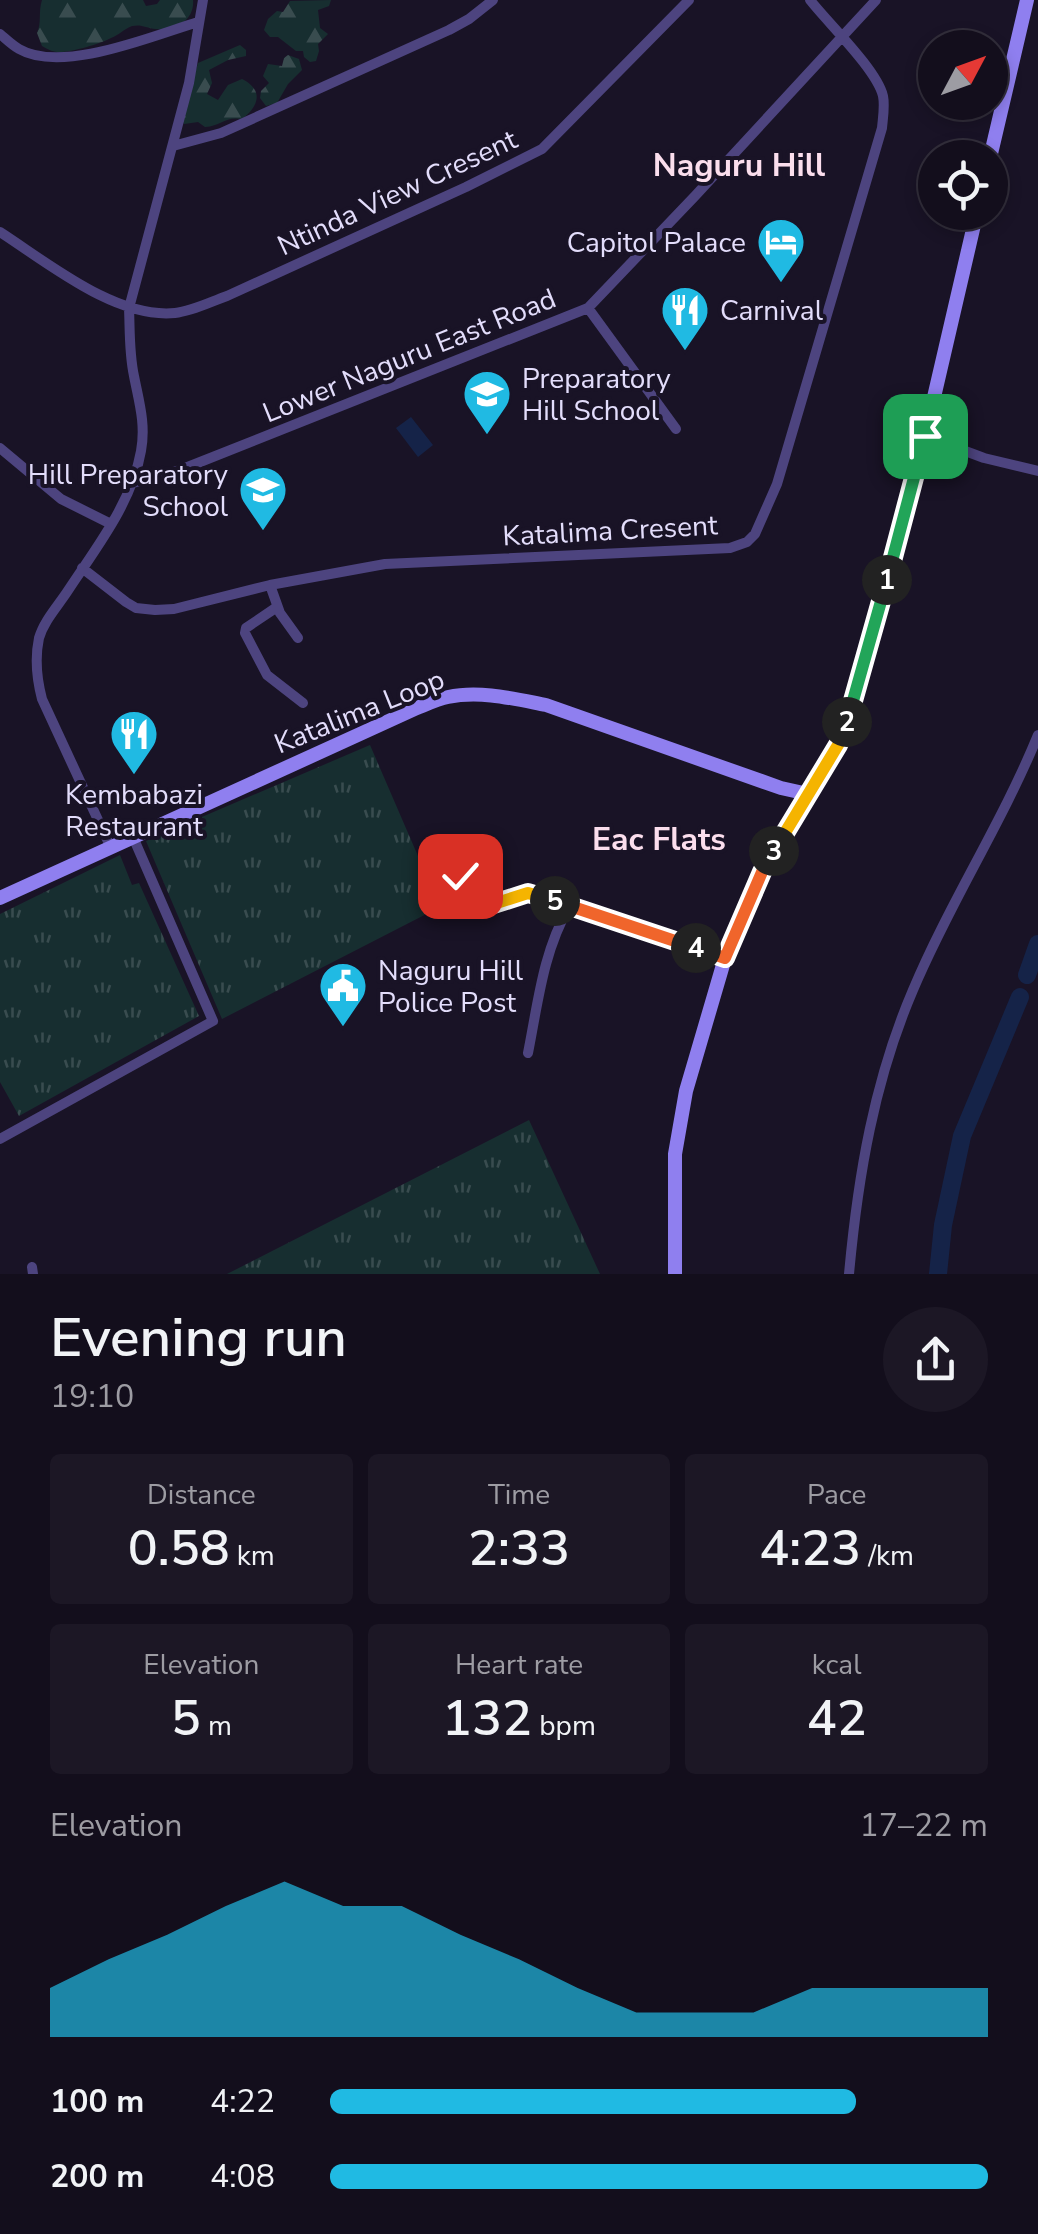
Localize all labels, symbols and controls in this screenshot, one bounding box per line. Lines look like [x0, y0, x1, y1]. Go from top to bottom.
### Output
north arrow [918, 30, 1008, 120]
map controls [918, 30, 1008, 230]
street label: Ntinda View Cresent [271, 121, 524, 265]
button: locate [918, 140, 1008, 230]
district label: Naguru Hill [653, 144, 825, 187]
hotel icon: Capitol Palace [755, 216, 807, 284]
place label: Capitol Palace [567, 224, 746, 262]
street label: Lower Naguru East Road [257, 280, 562, 432]
restaurant icon: Carnival [659, 284, 711, 352]
place label: Carnival [720, 292, 824, 330]
place label: Preparatory Hill School [522, 360, 671, 430]
school or university icon: Preparatory Hill School [461, 368, 513, 436]
pin [883, 394, 968, 479]
icon: arrive [898, 409, 953, 464]
place label: Hill Preparatory School [28, 456, 229, 526]
school or university icon: Hill Preparatory School [237, 464, 289, 532]
street label: Katalima Cresent [501, 506, 719, 556]
pin: 1 [862, 555, 912, 605]
text: 1 [879, 561, 895, 599]
street label: Katalima Loop [269, 661, 450, 763]
pin: 2 [822, 697, 872, 747]
text: 2 [839, 703, 855, 741]
restaurant icon: Kembabazi Restaurant [108, 708, 160, 776]
place label: Kembabazi Restaurant [65, 776, 203, 846]
district label: Eac Flats [592, 818, 726, 861]
pin: 3 [749, 826, 799, 876]
text: 3 [766, 832, 782, 870]
pin [418, 834, 503, 919]
icon: check [433, 849, 488, 904]
pin: 5 [530, 876, 580, 926]
text: 5 [547, 882, 563, 920]
pin: 4 [671, 923, 721, 973]
text: 4 [688, 929, 704, 967]
place label: Naguru Hill Police Post [378, 952, 524, 1022]
public building icon: Naguru Hill Police Post [317, 960, 369, 1028]
text: Evening run [50, 1300, 347, 1375]
button: share [883, 1307, 988, 1412]
text: 19:10 [50, 1375, 134, 1418]
text: Distance [147, 1476, 256, 1514]
text: Time [488, 1476, 550, 1514]
text: Pace [807, 1476, 866, 1514]
text: 0.58 [128, 1514, 230, 1583]
text: 2:33 [468, 1514, 570, 1583]
text: 4:23 [759, 1514, 861, 1583]
text: km [230, 1537, 275, 1575]
text: /km [861, 1537, 914, 1575]
text: Elevation [143, 1646, 259, 1684]
text: Heart rate [455, 1646, 583, 1684]
text: kcal [812, 1646, 861, 1684]
text: 5 [171, 1684, 201, 1753]
text: 132 [442, 1684, 532, 1753]
text: 42 [807, 1684, 867, 1753]
text: m [201, 1707, 232, 1745]
text: bpm [532, 1707, 596, 1745]
text: Elevation [50, 1804, 183, 1847]
text: 17–22 m [860, 1804, 988, 1847]
text: 100 m [50, 2080, 144, 2123]
text: 4:22 [210, 2080, 275, 2123]
text: 200 m [50, 2155, 144, 2198]
text: 4:08 [210, 2155, 275, 2198]

